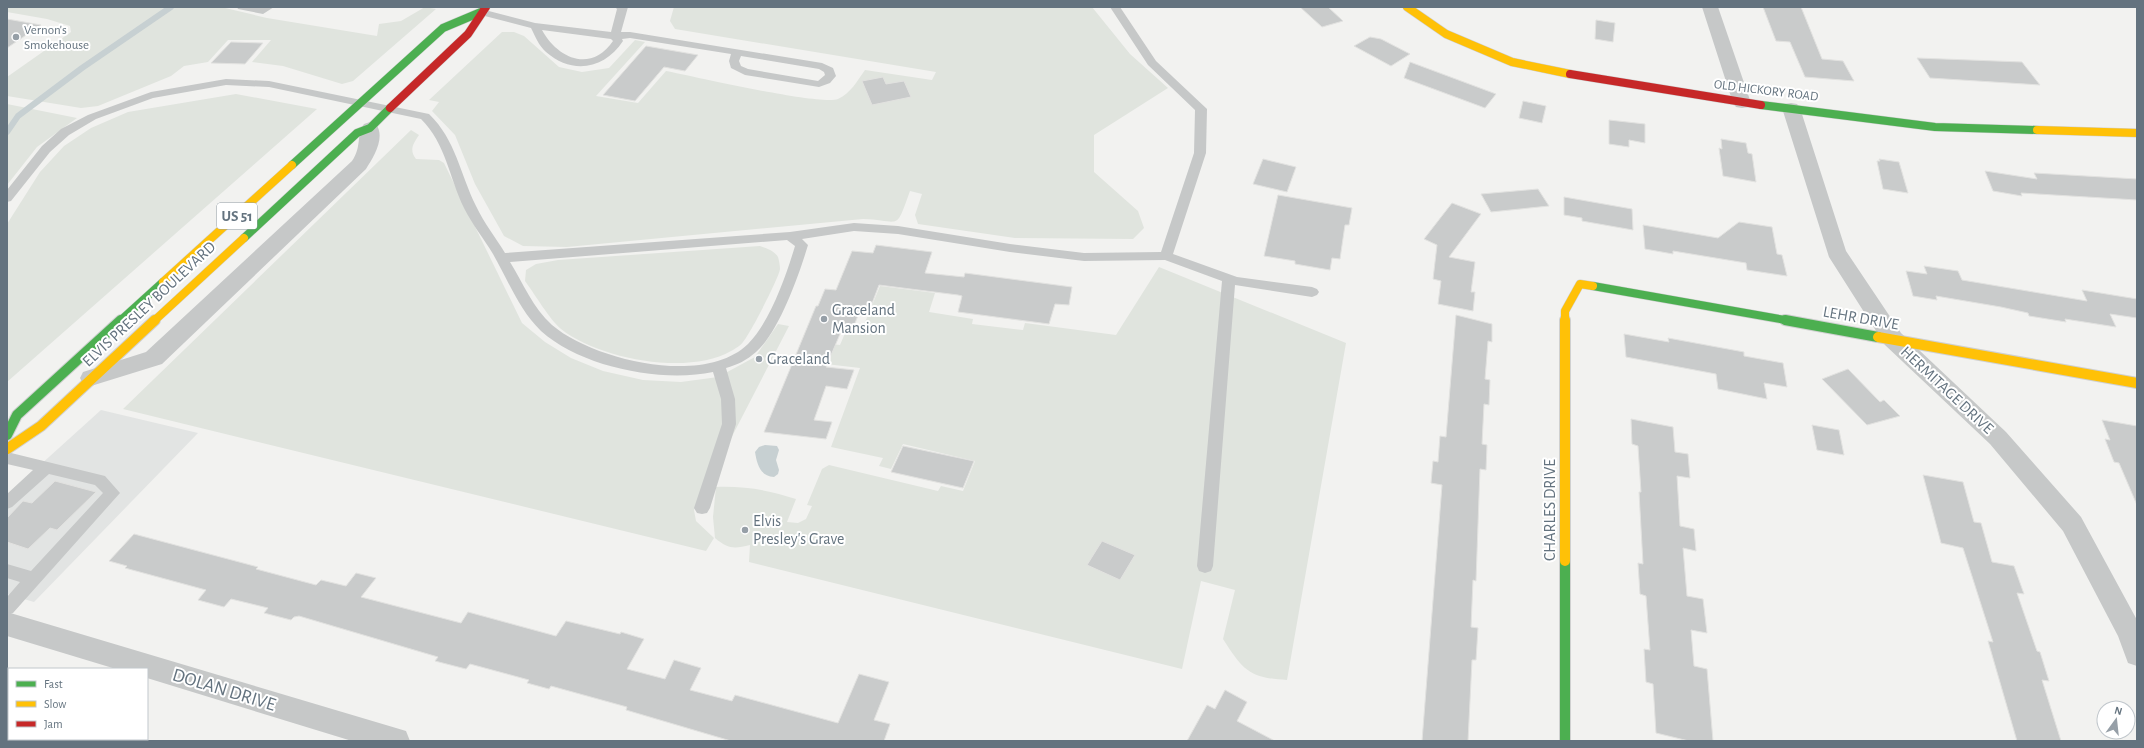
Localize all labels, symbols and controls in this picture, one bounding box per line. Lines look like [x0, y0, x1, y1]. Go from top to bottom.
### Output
place label: Vernon's Smokehouse [24, 24, 89, 52]
marker: Vernon's Smokehouse [11, 32, 21, 42]
street label: OLD HICKORY ROAD [1713, 78, 1819, 104]
road number: US 51 [217, 203, 257, 229]
street label: ELVIS PRESLEY BOULEVARD [79, 238, 219, 370]
place label: Graceland Mansion [832, 302, 895, 336]
street label: LEHR DRIVE [1822, 303, 1900, 333]
marker: Graceland Mansion [819, 314, 829, 324]
street label: HERMITAGE DRIVE [1898, 343, 1997, 437]
place label: Graceland [767, 351, 830, 367]
marker: Graceland [754, 354, 764, 364]
street label: CHARLES DRIVE [1542, 459, 1558, 561]
place label: Elvis Presley's Grave [753, 513, 844, 548]
marker: Elvis Presley's Grave [740, 525, 750, 535]
street label: DOLAN DRIVE [170, 665, 278, 715]
legend [8, 668, 148, 740]
text: Fast [44, 678, 63, 690]
text: Slow [44, 698, 66, 710]
north arrow [2096, 700, 2136, 740]
text: N [2113, 705, 2124, 717]
text: Jam [44, 718, 63, 730]

